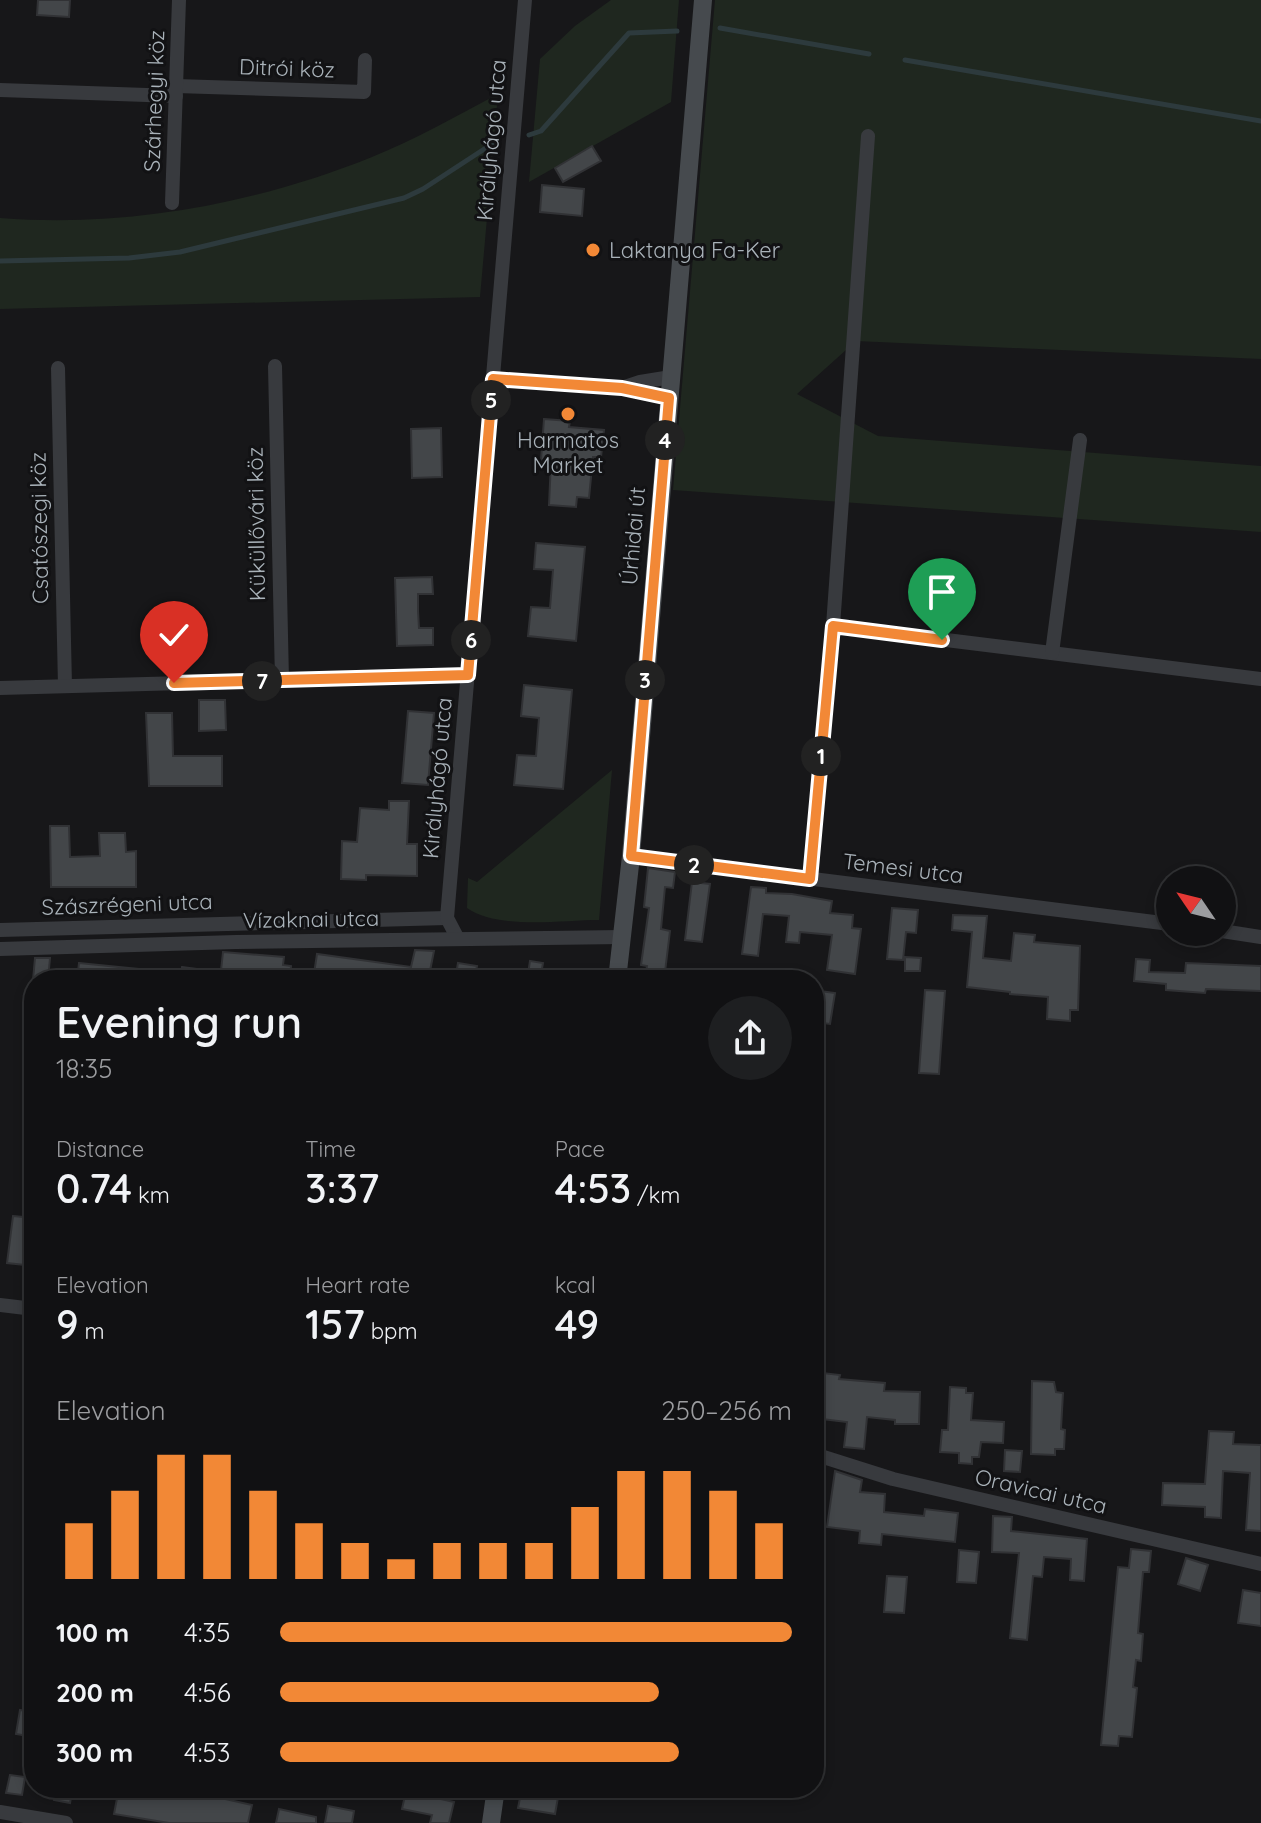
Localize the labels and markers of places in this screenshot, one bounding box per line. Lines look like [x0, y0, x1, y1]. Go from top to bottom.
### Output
place label: Laktanya Fa-Ker [609, 236, 781, 264]
marker: Laktanya Fa-Ker [584, 241, 602, 259]
pin: 5 [471, 380, 511, 420]
marker: Harmatos Market [559, 405, 577, 423]
pin: 4 [645, 420, 685, 460]
place label: Harmatos Market [517, 426, 619, 479]
pin [908, 558, 976, 640]
pin [140, 601, 208, 683]
pin: 6 [451, 620, 491, 660]
pin: 3 [625, 660, 665, 700]
pin: 7 [242, 661, 282, 701]
pin: 1 [801, 736, 841, 776]
pin: 2 [674, 845, 714, 885]

